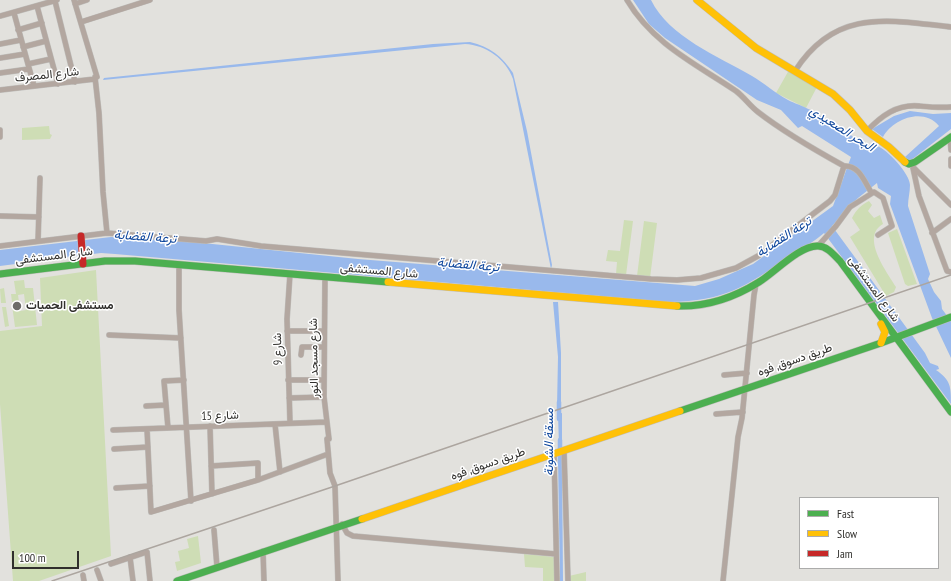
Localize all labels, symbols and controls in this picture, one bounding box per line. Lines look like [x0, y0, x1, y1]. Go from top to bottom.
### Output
street label: شارع المصرف [14, 64, 80, 86]
water label: البحر الصعيدي [806, 103, 878, 155]
water label: ترعة القضابة [753, 213, 815, 261]
water label: ترعة القضابة [113, 227, 177, 247]
street label: شارع المستشفى [14, 244, 94, 268]
street label: شارع المستشفى [845, 253, 903, 325]
water label: ترعة القضابة [436, 254, 500, 276]
street label: شارع المستشفى [339, 260, 419, 282]
place label: مستشفى الحميات [26, 299, 114, 313]
marker: مستشفى الحميات [11, 300, 23, 312]
street label: شارع مسجد النور [306, 318, 322, 398]
street label: شارع 9 [270, 333, 286, 365]
street label: طريق دسوق, فوه [756, 340, 834, 380]
street label: شارع 15 [201, 408, 239, 424]
water label: مسقة الشونة [541, 408, 557, 476]
street label: طريق دسوق, فوه [449, 444, 527, 484]
legend [799, 497, 939, 569]
text: Fast [837, 506, 854, 521]
text: Slow [837, 526, 857, 541]
scale bar [14, 543, 81, 569]
text: Jam [837, 546, 853, 561]
text: 100 m [19, 550, 46, 565]

